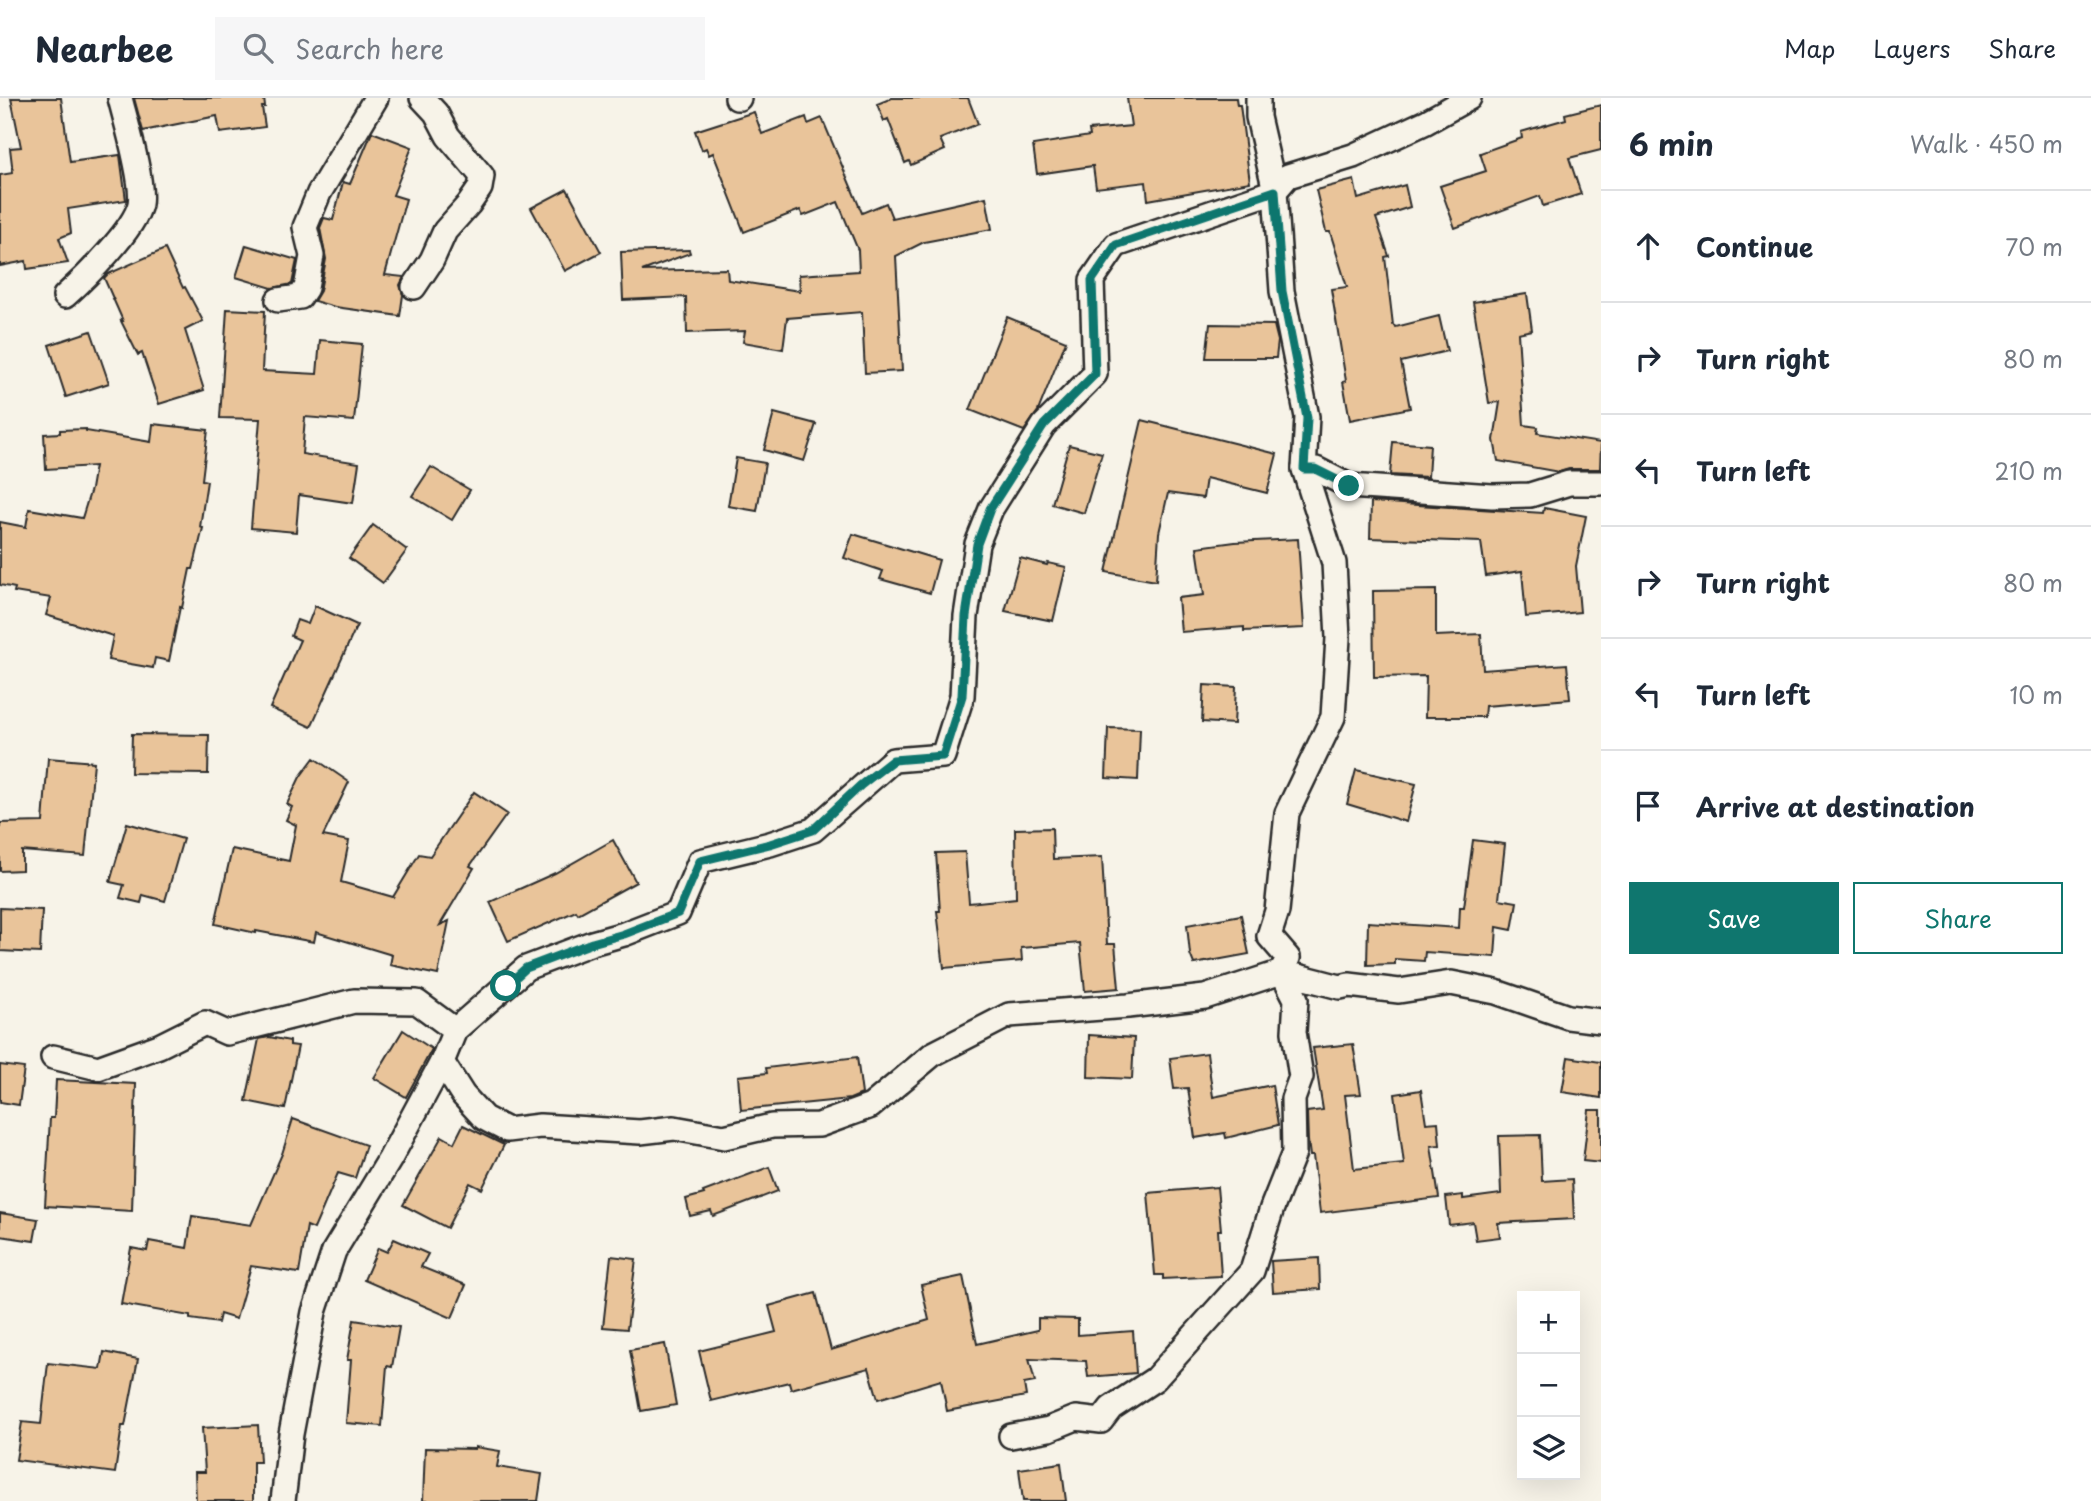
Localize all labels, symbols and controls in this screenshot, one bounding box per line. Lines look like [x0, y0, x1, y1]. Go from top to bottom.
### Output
search box [215, 17, 705, 80]
text: Nearbee [35, 23, 173, 73]
icon: search [239, 29, 277, 67]
text: Search here [295, 29, 444, 68]
text: Map [1784, 30, 1835, 66]
text: Layers [1873, 30, 1950, 66]
text: Share [1988, 30, 2056, 66]
text: 6 min [1629, 121, 1714, 166]
text: Walk · 450 m [1910, 126, 2063, 161]
icon: ahead [1629, 227, 1667, 265]
text: Continue [1696, 227, 1813, 266]
text: 70 m [2005, 229, 2063, 264]
icon: right [1629, 339, 1667, 377]
text: Turn right [1696, 339, 1830, 378]
text: 80 m [2003, 341, 2063, 376]
icon: left [1629, 451, 1667, 489]
text: Turn left [1696, 451, 1811, 490]
text: 210 m [1995, 453, 2063, 488]
route end [1333, 470, 1364, 501]
icon: right [1629, 563, 1667, 601]
text: Turn right [1696, 563, 1830, 602]
text: 80 m [2003, 565, 2063, 600]
icon: left [1629, 675, 1667, 713]
text: Turn left [1696, 675, 1811, 714]
text: 10 m [2009, 677, 2063, 712]
icon: arrive [1629, 787, 1667, 825]
text: Arrive at destination [1696, 787, 1975, 826]
button: Save [1629, 882, 1839, 954]
button: Share [1853, 882, 2063, 954]
route start [490, 970, 521, 1001]
map controls [1517, 1291, 1580, 1480]
button: + [1517, 1291, 1580, 1354]
button: − [1517, 1354, 1580, 1417]
button: layers [1517, 1417, 1580, 1480]

